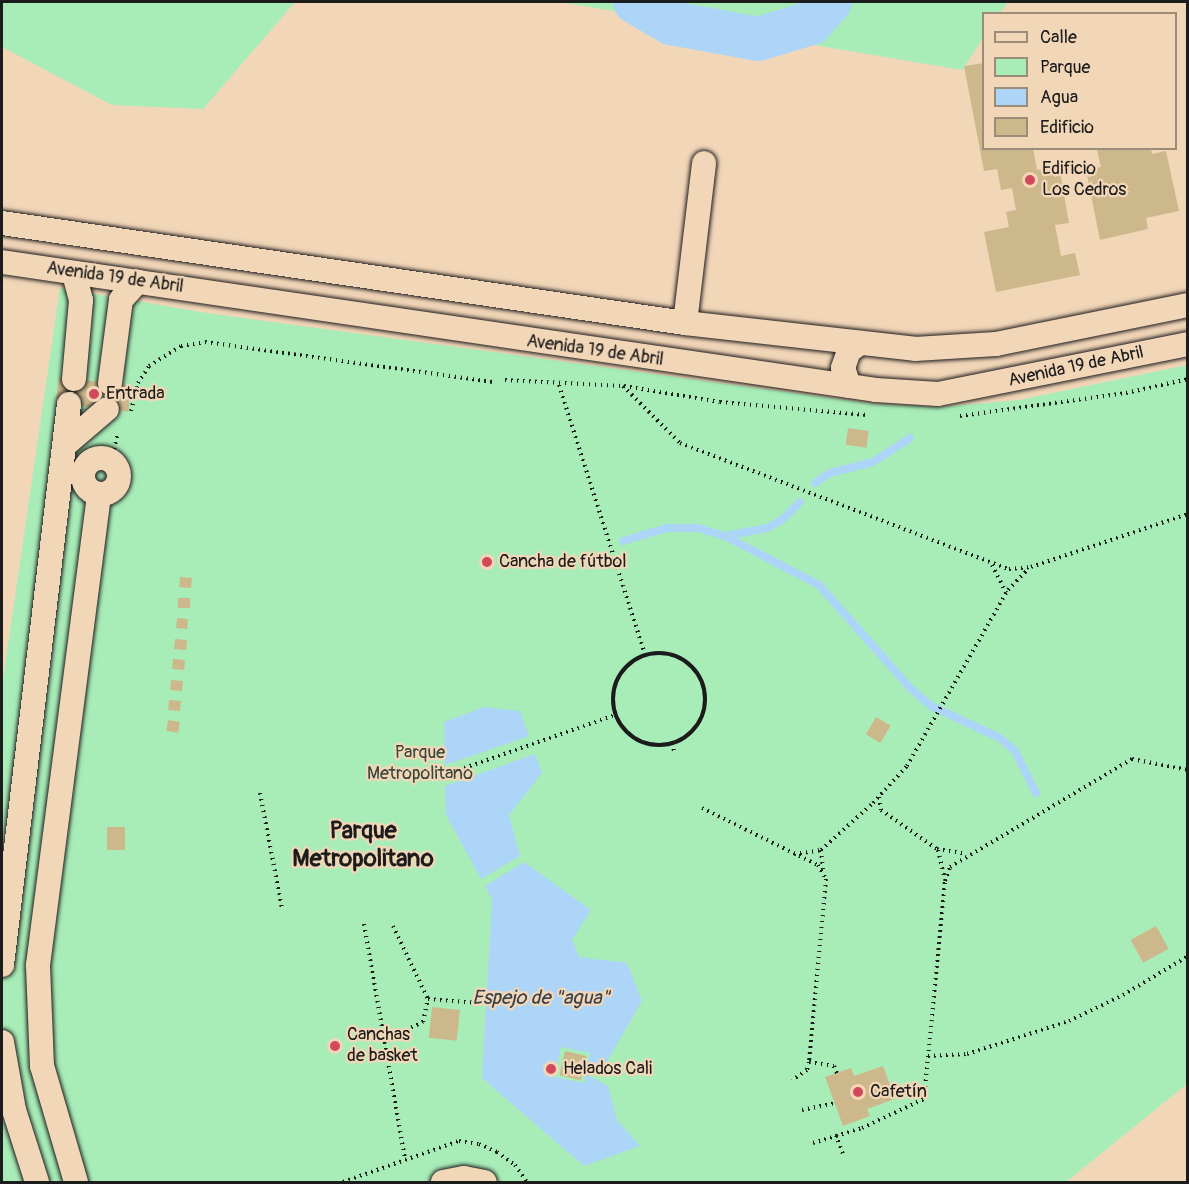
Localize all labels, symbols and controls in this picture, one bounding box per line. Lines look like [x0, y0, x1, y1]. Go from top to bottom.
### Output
legend [982, 12, 1177, 150]
text: Calle [1040, 26, 1077, 49]
text: Parque [1040, 56, 1090, 79]
text: Agua [1040, 86, 1078, 109]
text: Edificio [1040, 116, 1094, 139]
place label: Edificio Los Cedros [1042, 159, 1126, 201]
marker: Edificio Los Cedros [1023, 173, 1037, 187]
street label: Avenida 19 de Abril [45, 258, 185, 298]
street label: Avenida 19 de Abril [525, 331, 665, 371]
street label: Avenida 19 de Abril [1006, 342, 1146, 392]
place label: Entrada [106, 383, 165, 405]
marker: Entrada [87, 387, 101, 401]
place label: Cancha de fútbol [499, 551, 626, 573]
marker: Cancha de fútbol [480, 555, 494, 569]
park label: Parque Metropolitano [367, 743, 473, 786]
district label: Parque Metropolitano [292, 817, 434, 873]
water label: Espejo de "agua" [472, 985, 610, 1009]
place label: Canchas de basket [347, 1025, 418, 1068]
marker: Canchas de basket [328, 1039, 342, 1053]
place label: Helados Cali [563, 1058, 652, 1080]
marker: Helados Cali [544, 1062, 558, 1076]
place label: Cafetín [870, 1081, 927, 1103]
marker: Cafetín [851, 1085, 865, 1099]

